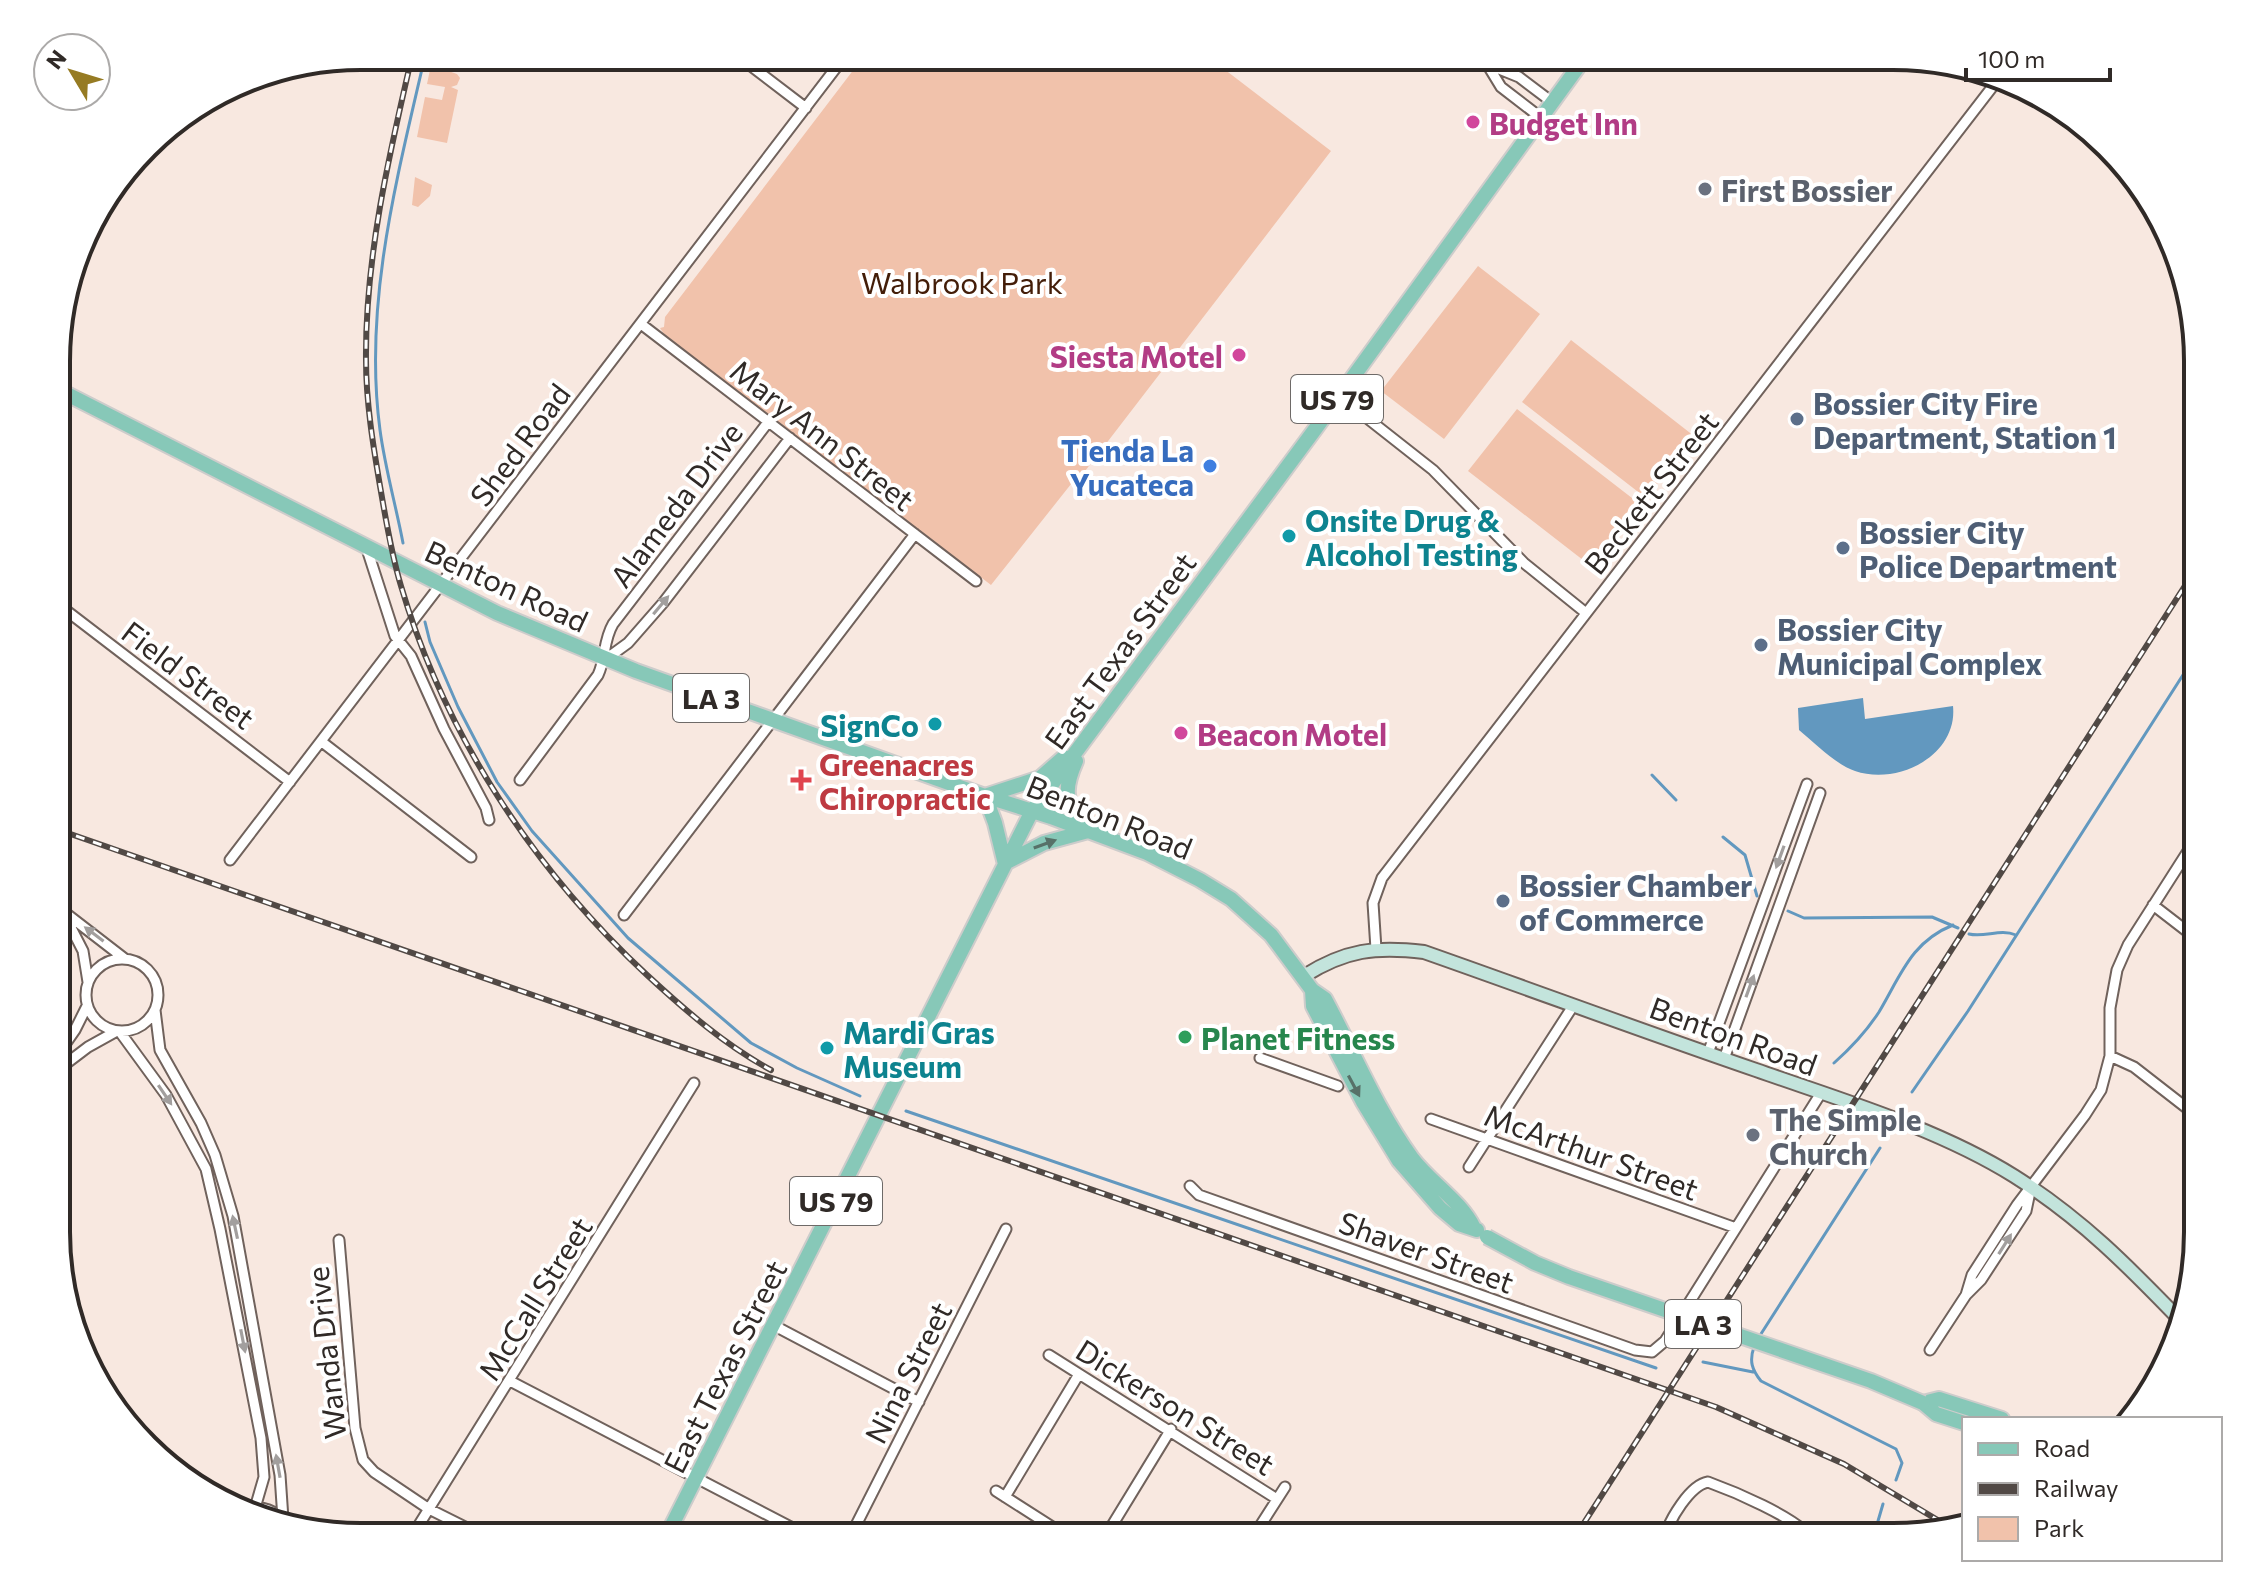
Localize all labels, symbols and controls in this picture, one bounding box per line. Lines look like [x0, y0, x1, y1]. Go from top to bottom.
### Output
north arrow [32, 32, 112, 112]
scale bar [1966, 32, 2110, 82]
text: 100 m [1978, 44, 2045, 73]
text: N [40, 45, 72, 74]
place label: Budget Inn [1489, 104, 1638, 141]
marker: Budget Inn [1464, 113, 1482, 131]
place label: First Bossier [1721, 171, 1893, 208]
marker: First Bossier [1696, 180, 1714, 198]
park label: Walbrook Park [861, 263, 1063, 300]
place label: Siesta Motel [1050, 337, 1223, 374]
marker: Siesta Motel [1230, 346, 1248, 364]
street label: Mary Ann Street [724, 351, 922, 517]
street label: Shed Road [461, 375, 577, 513]
road number: US 79 [1291, 375, 1383, 423]
place label: Bossier City Fire Department, Station 1 [1813, 384, 2116, 455]
street label: Beckett Street [1575, 403, 1725, 581]
marker: Bossier City Fire Department, Station 1 [1788, 410, 1806, 428]
street label: Alameda Drive [601, 414, 749, 594]
place label: Tienda La Yucateca [1061, 431, 1194, 502]
marker: Tienda La Yucateca [1201, 457, 1219, 475]
place label: Onsite Drug & Alcohol Testing [1305, 501, 1518, 572]
place label: Bossier City Police Department [1859, 513, 2117, 584]
marker: Onsite Drug & Alcohol Testing [1280, 527, 1298, 545]
street label: Benton Road [420, 531, 594, 639]
marker: Bossier City Police Department [1834, 539, 1852, 557]
street label: East Texas Street [1035, 545, 1203, 755]
one-way arrow [652, 595, 669, 615]
place label: Bossier City Municipal Complex [1777, 610, 2042, 681]
street label: Field Street [115, 612, 263, 736]
marker: Bossier City Municipal Complex [1752, 636, 1770, 654]
road number: LA 3 [673, 674, 749, 722]
place label: SignCo [820, 706, 919, 743]
marker: SignCo [926, 715, 944, 733]
place label: Beacon Motel [1197, 715, 1387, 752]
marker: Beacon Motel [1172, 724, 1190, 742]
place label: Greenacres Chiropractic [819, 745, 991, 816]
street label: Benton Road [1022, 766, 1198, 866]
marker: Greenacres Chiropractic [790, 769, 812, 791]
one-way arrow [1033, 837, 1057, 850]
one-way arrow [1774, 845, 1786, 869]
place label: Bossier Chamber of Commerce [1519, 866, 1752, 937]
marker: Bossier Chamber of Commerce [1494, 892, 1512, 910]
one-way arrow [84, 926, 105, 942]
one-way arrow [1744, 973, 1757, 997]
street label: Benton Road [1645, 988, 1823, 1082]
place label: Mardi Gras Museum [843, 1013, 995, 1084]
place label: Planet Fitness [1201, 1019, 1395, 1056]
marker: Planet Fitness [1176, 1028, 1194, 1046]
marker: Mardi Gras Museum [818, 1039, 836, 1057]
one-way arrow [1348, 1074, 1361, 1097]
one-way arrow [157, 1085, 172, 1106]
street label: McArthur Street [1480, 1095, 1704, 1207]
place label: The Simple Church [1769, 1100, 1922, 1171]
marker: The Simple Church [1744, 1126, 1762, 1144]
road number: US 79 [790, 1177, 882, 1225]
street label: Shaver Street [1335, 1202, 1519, 1300]
street label: McCall Street [469, 1210, 599, 1386]
one-way arrow [228, 1214, 241, 1239]
one-way arrow [1997, 1234, 2012, 1255]
street label: East Texas Street [654, 1253, 794, 1479]
street label: Wanda Drive [298, 1265, 352, 1441]
street label: Nina Street [856, 1295, 958, 1449]
road number: LA 3 [1665, 1300, 1741, 1348]
one-way arrow [237, 1329, 249, 1354]
street label: Dickerson Street [1070, 1330, 1282, 1482]
legend [1962, 1417, 2222, 1561]
text: Road [2034, 1433, 2090, 1462]
one-way arrow [271, 1454, 283, 1479]
text: Railway [2034, 1473, 2119, 1502]
text: Park [2034, 1513, 2084, 1542]

